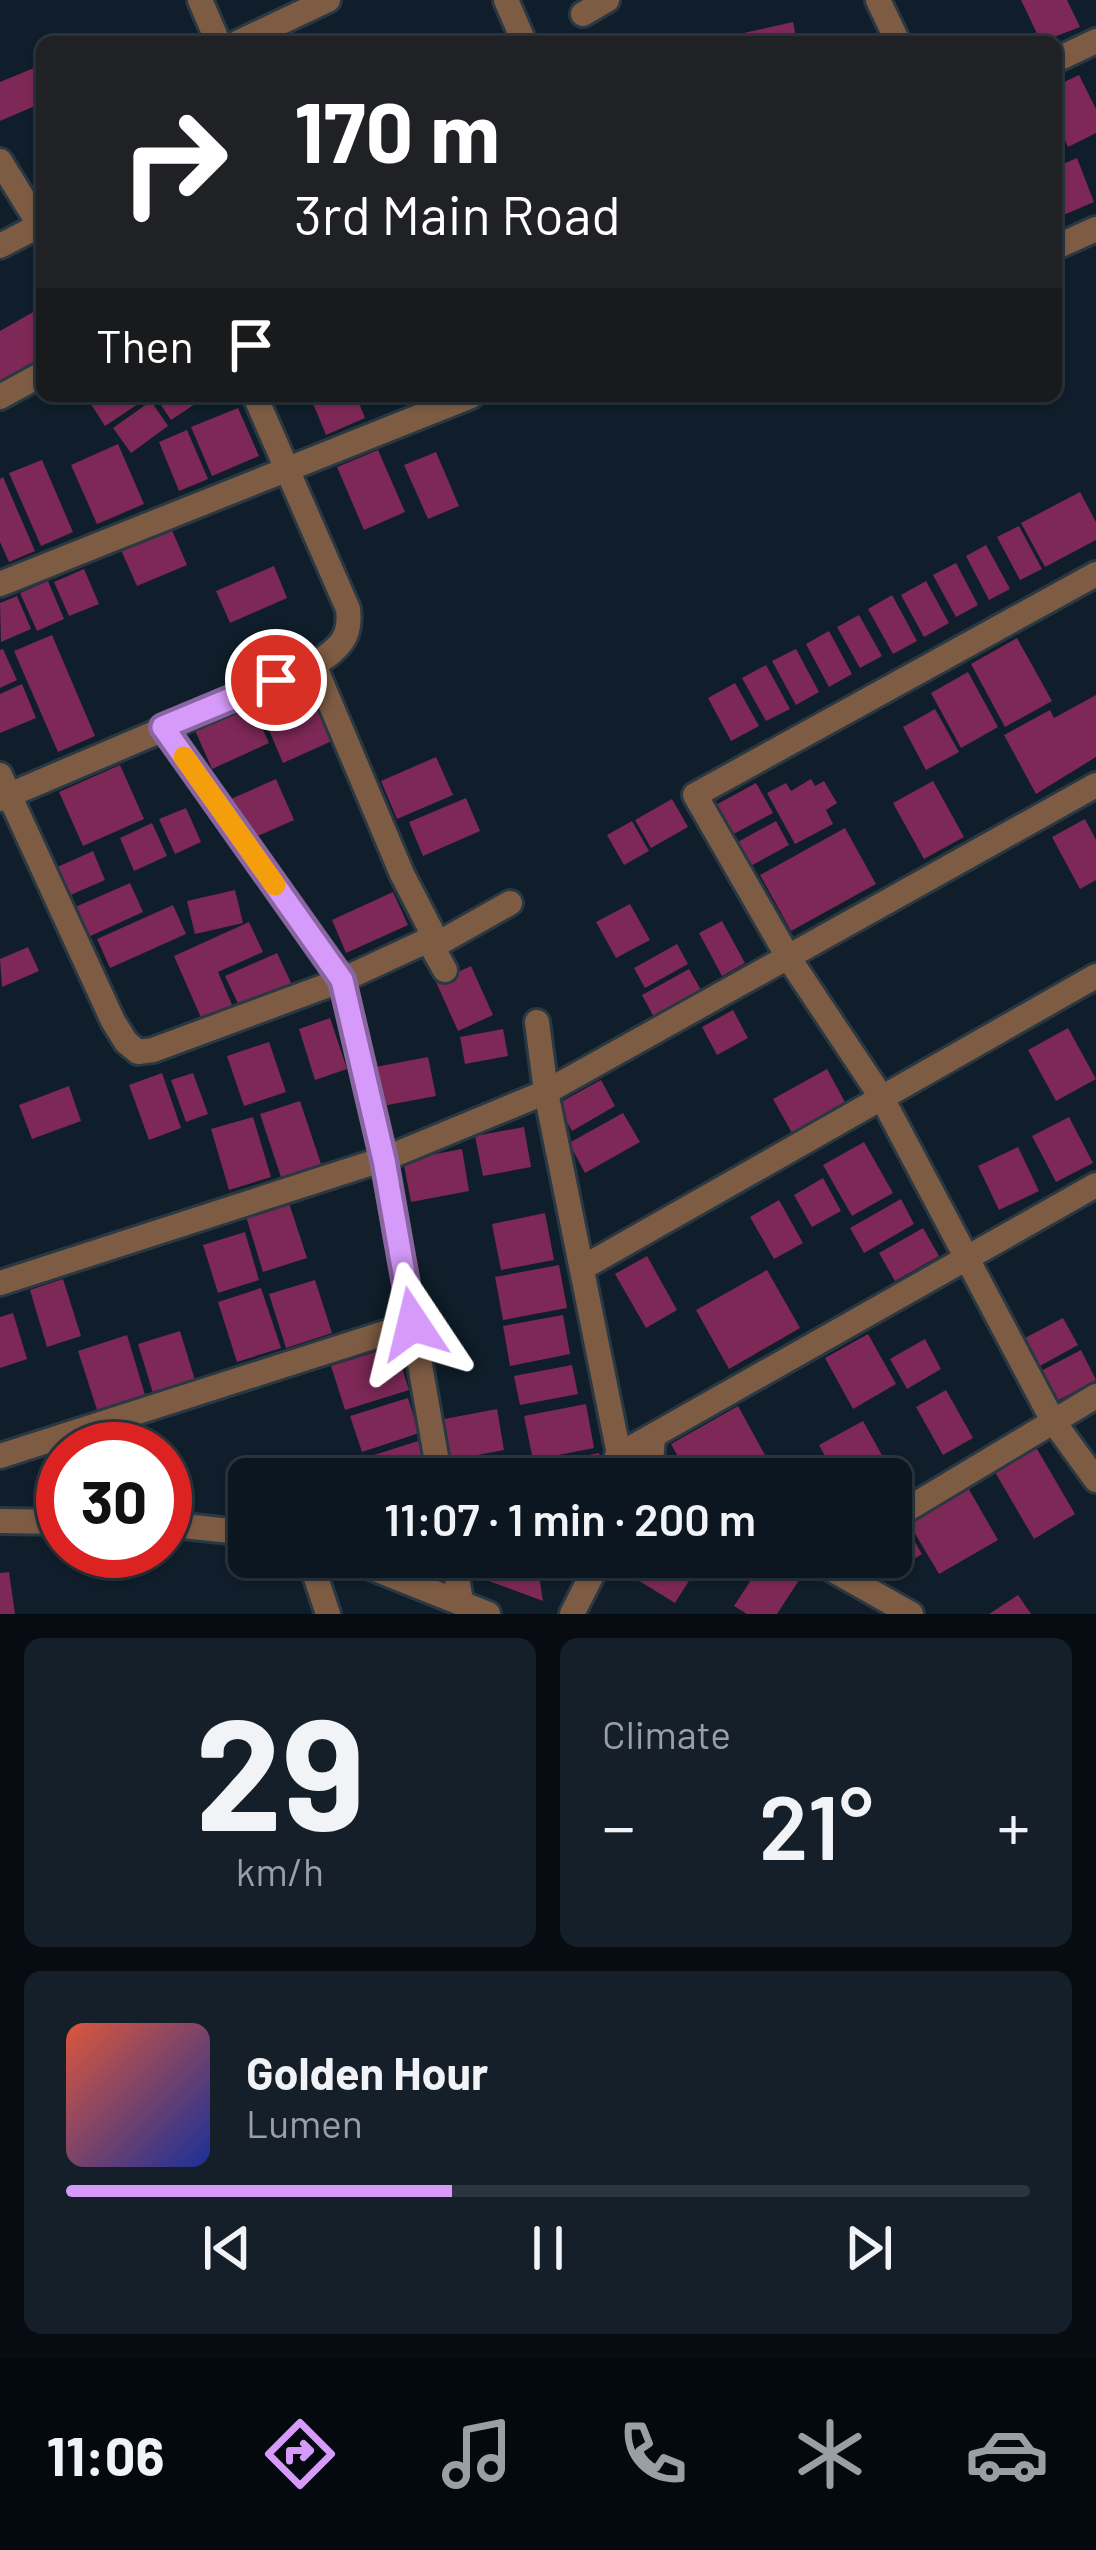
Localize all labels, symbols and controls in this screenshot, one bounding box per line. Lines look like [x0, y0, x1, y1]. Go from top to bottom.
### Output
text: 170 m [294, 79, 500, 180]
icon: right [96, 84, 252, 240]
text: 3rd Main Road [294, 181, 621, 246]
icon: arrive [218, 312, 284, 378]
text: Then [96, 318, 194, 372]
pin [225, 629, 327, 731]
icon: arrive [243, 647, 309, 713]
position arrow [350, 1261, 476, 1387]
speed limit sign: 30 [36, 1422, 192, 1578]
text: 11:07 · 1 min · 200 m [384, 1491, 756, 1545]
text: 29 [195, 1675, 365, 1862]
text: Climate [602, 1710, 731, 1757]
text: 21° [759, 1770, 873, 1878]
text: − [602, 1785, 635, 1864]
text: + [997, 1785, 1030, 1864]
text: km/h [236, 1847, 324, 1894]
text: Golden Hour [246, 2045, 488, 2099]
text: Lumen [246, 2099, 363, 2146]
icon: previous [194, 2215, 260, 2281]
icon: pause [515, 2215, 581, 2281]
icon: next [836, 2215, 902, 2281]
icon: directions [258, 2412, 342, 2496]
icon: music [435, 2412, 519, 2496]
icon: phone [611, 2412, 695, 2496]
icon: climate [788, 2412, 872, 2496]
icon: car [965, 2412, 1049, 2496]
text: 11:06 [46, 2422, 165, 2487]

